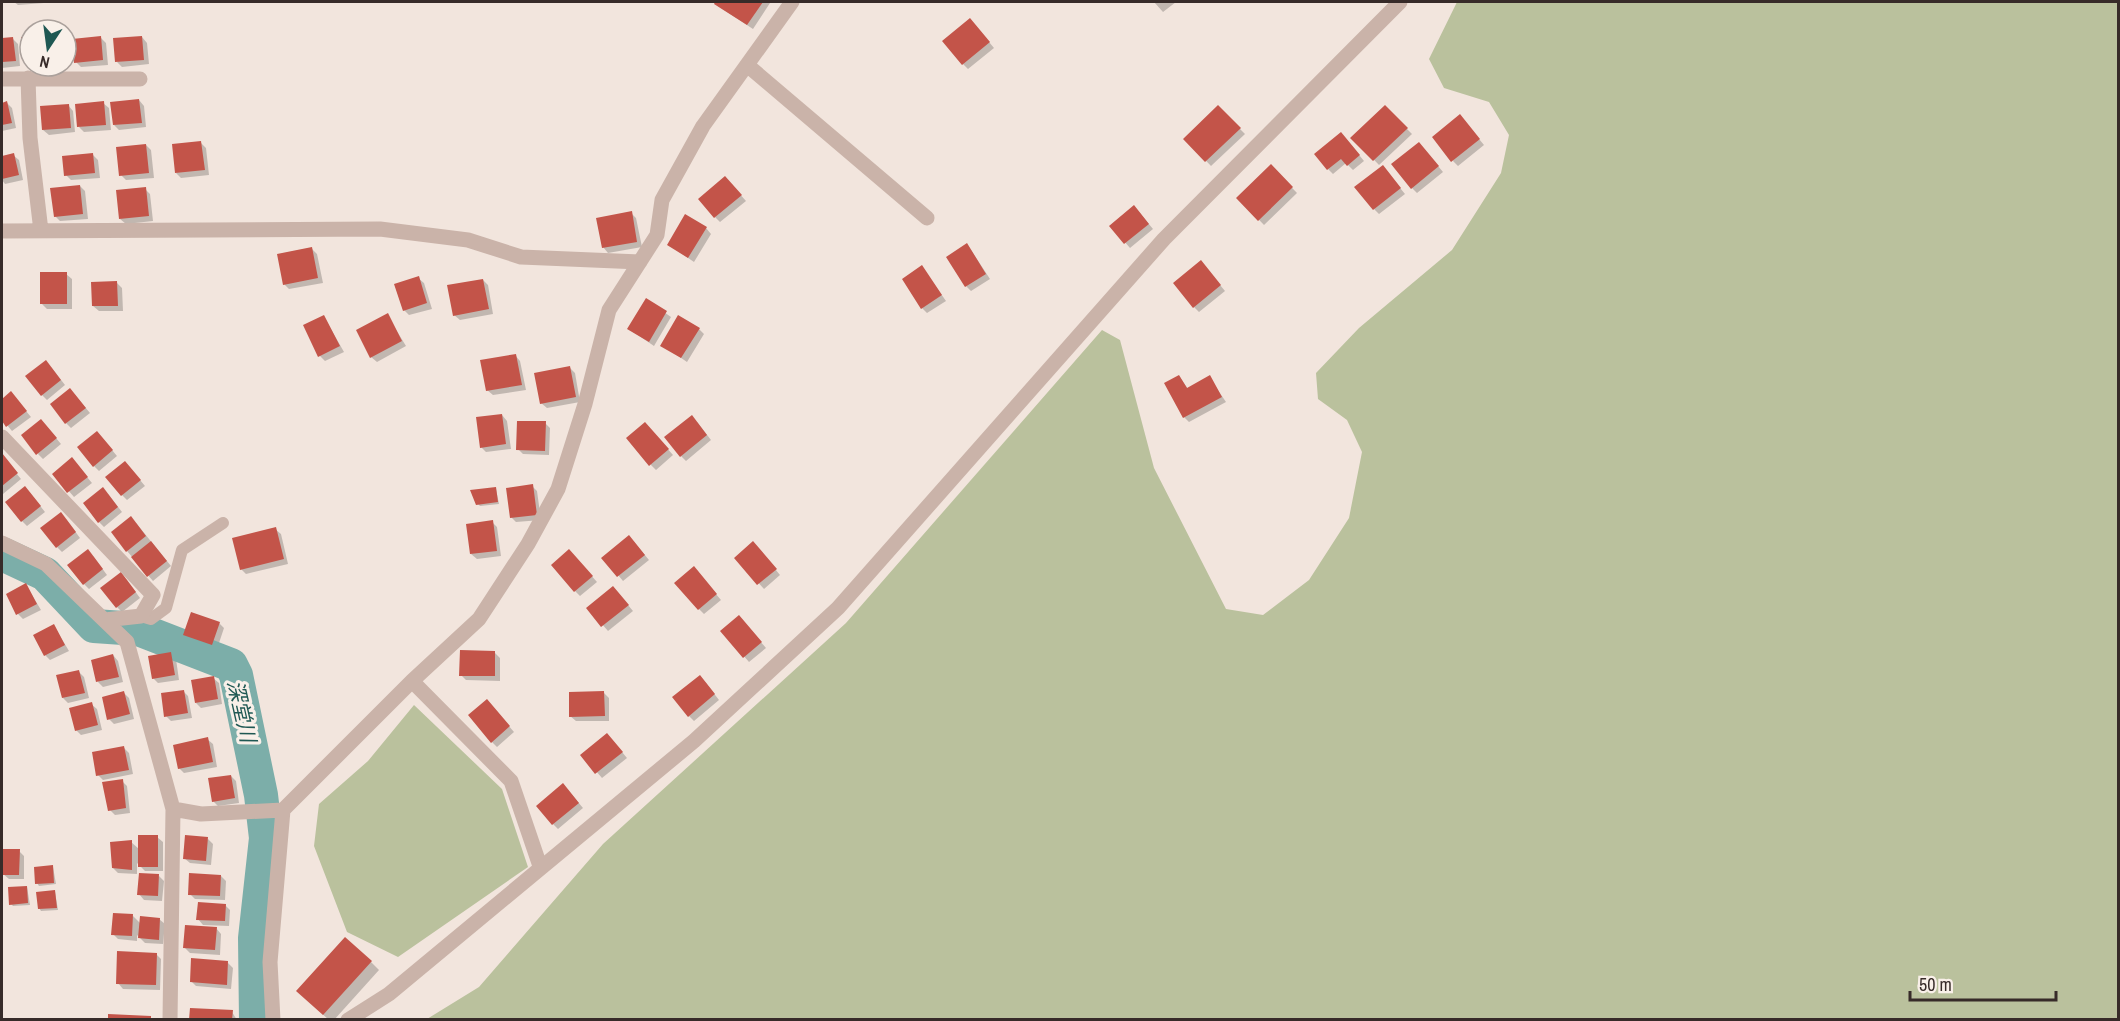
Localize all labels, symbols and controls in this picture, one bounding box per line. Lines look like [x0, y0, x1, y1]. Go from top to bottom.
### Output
north arrow [18, 18, 78, 78]
text: N [38, 51, 52, 74]
water label: 深堂川 [221, 677, 264, 747]
scale bar [1910, 964, 2056, 1002]
text: 50 m [1919, 972, 1952, 997]

